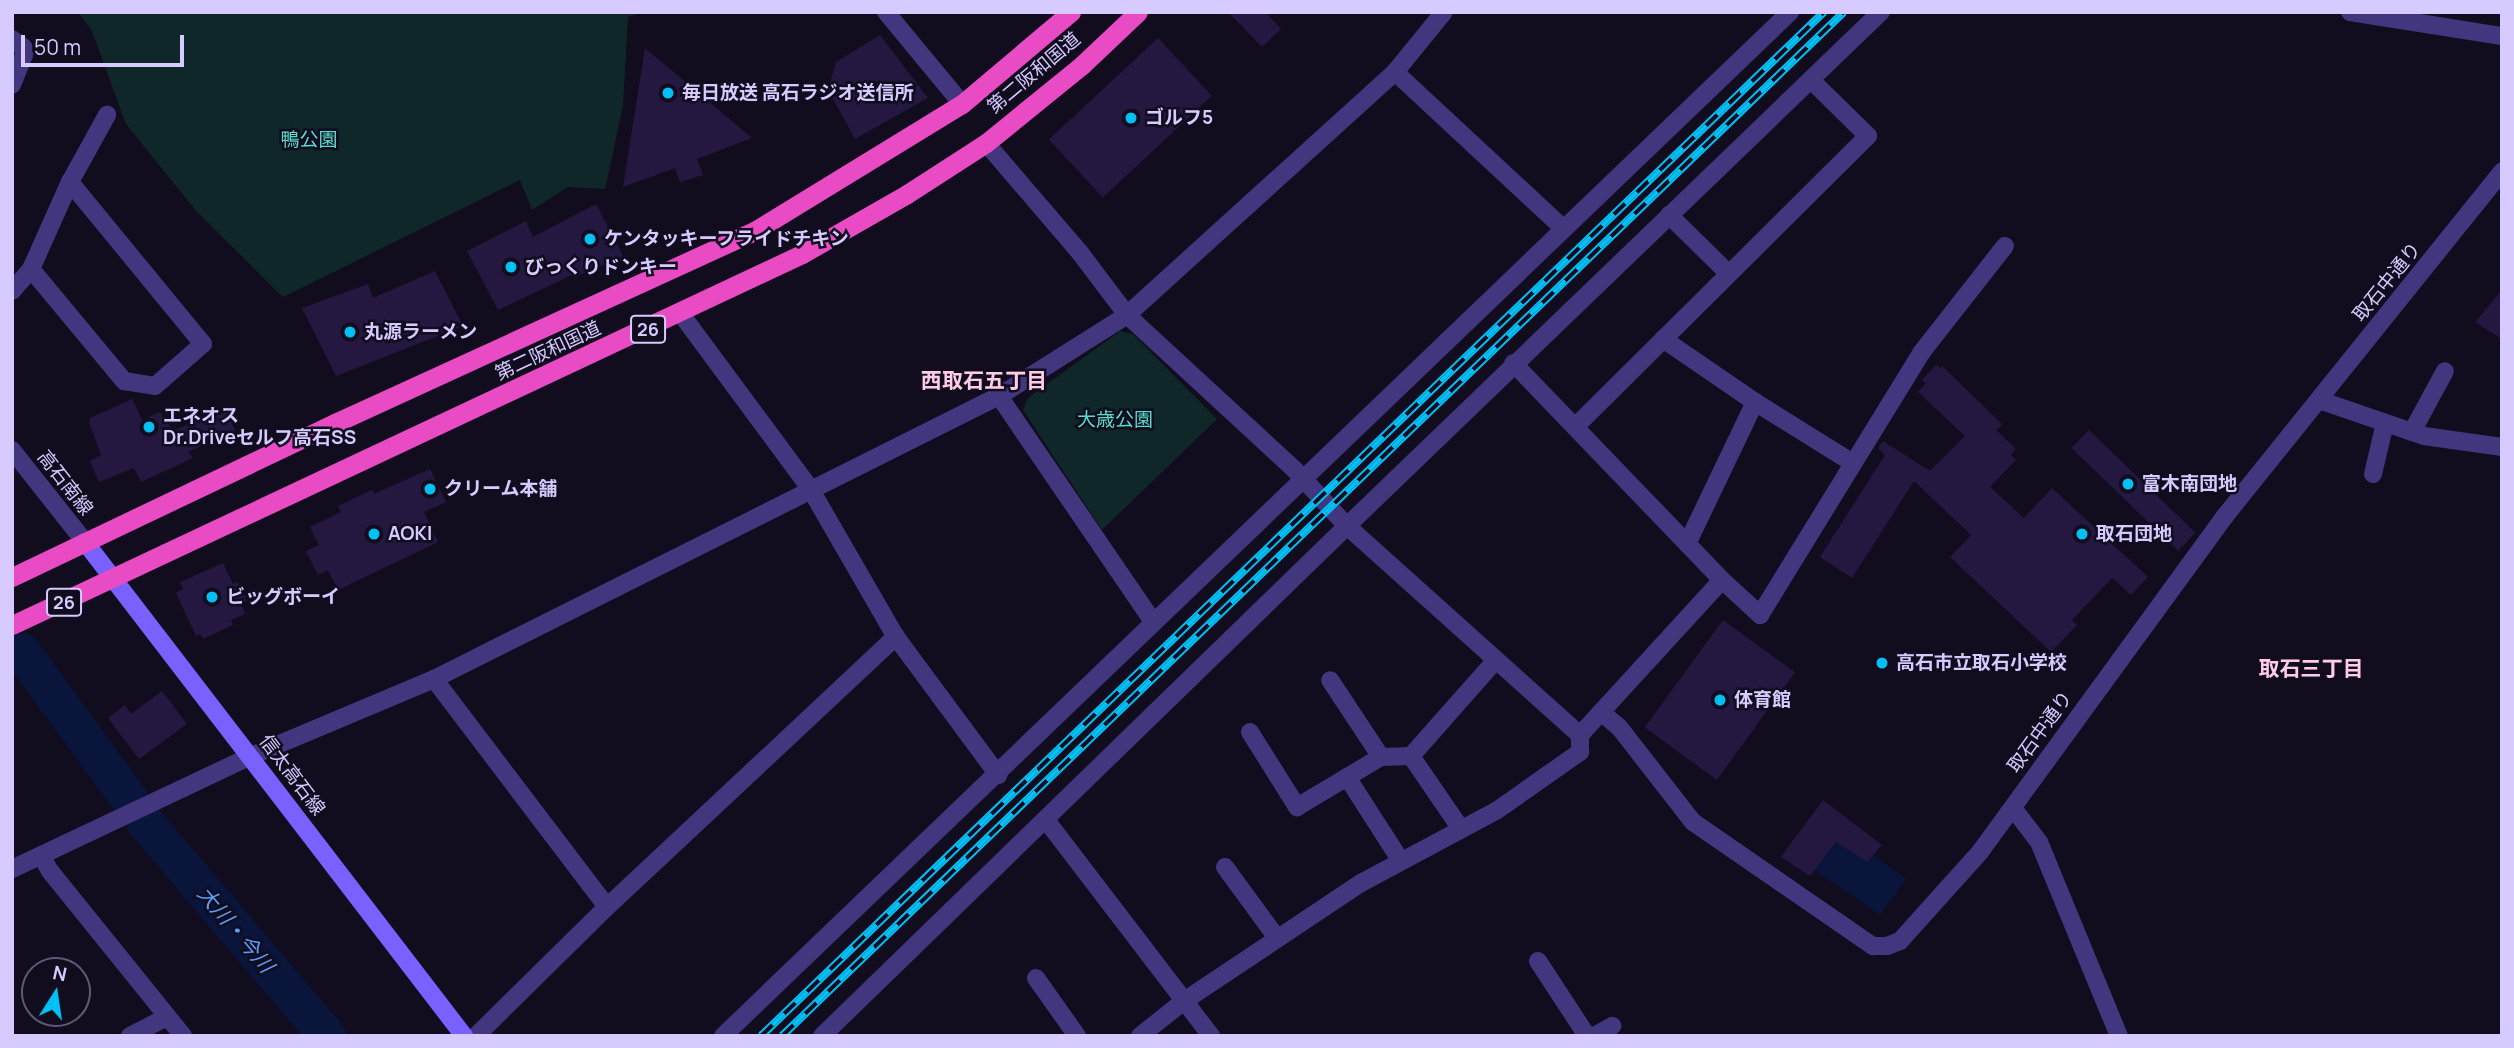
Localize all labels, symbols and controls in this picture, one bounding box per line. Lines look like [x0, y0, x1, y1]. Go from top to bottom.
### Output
scale bar [24, 21, 187, 65]
street label: 第二阪和国道 [983, 28, 1085, 118]
text: 50 m [34, 33, 81, 61]
place label: 毎日放送 高石ラジオ送信所 [682, 82, 914, 104]
marker: 毎日放送 高石ラジオ送信所 [660, 85, 676, 101]
place label: ゴルフ5 [1145, 107, 1213, 129]
marker: ゴルフ5 [1123, 110, 1139, 126]
park label: 鴨公園 [281, 129, 337, 151]
place label: ケンタッキーフライドチキン [604, 228, 851, 250]
marker: ケンタッキーフライドチキン [582, 231, 598, 247]
street label: 取石中通り [2348, 238, 2426, 326]
place label: びっくりドンキー [525, 256, 677, 278]
marker: びっくりドンキー [503, 259, 519, 275]
road number: 26 [629, 314, 667, 344]
street label: 第二阪和国道 [492, 317, 604, 385]
place label: 丸源ラーメン [364, 321, 478, 343]
marker: 丸源ラーメン [342, 324, 358, 340]
district label: 西取石五丁目 [921, 367, 1047, 393]
place label: エネオス Dr.Driveセルフ高石SS [163, 405, 356, 449]
park label: 大歳公園 [1077, 409, 1153, 431]
marker: エネオス Dr.Driveセルフ高石SS [141, 419, 157, 435]
street label: 高石南線 [33, 446, 97, 520]
place label: 富木南団地 [2142, 473, 2237, 495]
marker: 富木南団地 [2120, 476, 2136, 492]
place label: クリーム本舗 [444, 478, 558, 500]
marker: クリーム本舗 [422, 481, 438, 497]
place label: AOKI [388, 523, 432, 545]
place label: 取石団地 [2096, 523, 2172, 545]
marker: AOKI [366, 526, 382, 542]
marker: 取石団地 [2074, 526, 2090, 542]
place label: ビッグボーイ [226, 586, 340, 608]
road number: 26 [45, 588, 83, 616]
marker: ビッグボーイ [204, 589, 220, 605]
place label: 高石市立取石小学校 [1896, 652, 2067, 674]
marker: 高石市立取石小学校 [1874, 655, 1890, 671]
district label: 取石三丁目 [2259, 655, 2363, 681]
street label: 取石中通り [2003, 687, 2077, 777]
place label: 体育館 [1734, 689, 1791, 711]
marker: 体育館 [1712, 692, 1728, 708]
street label: 信太高石線 [254, 730, 330, 820]
water label: 大川・今川 [193, 881, 279, 977]
north arrow [21, 957, 91, 1027]
text: N [51, 959, 69, 988]

